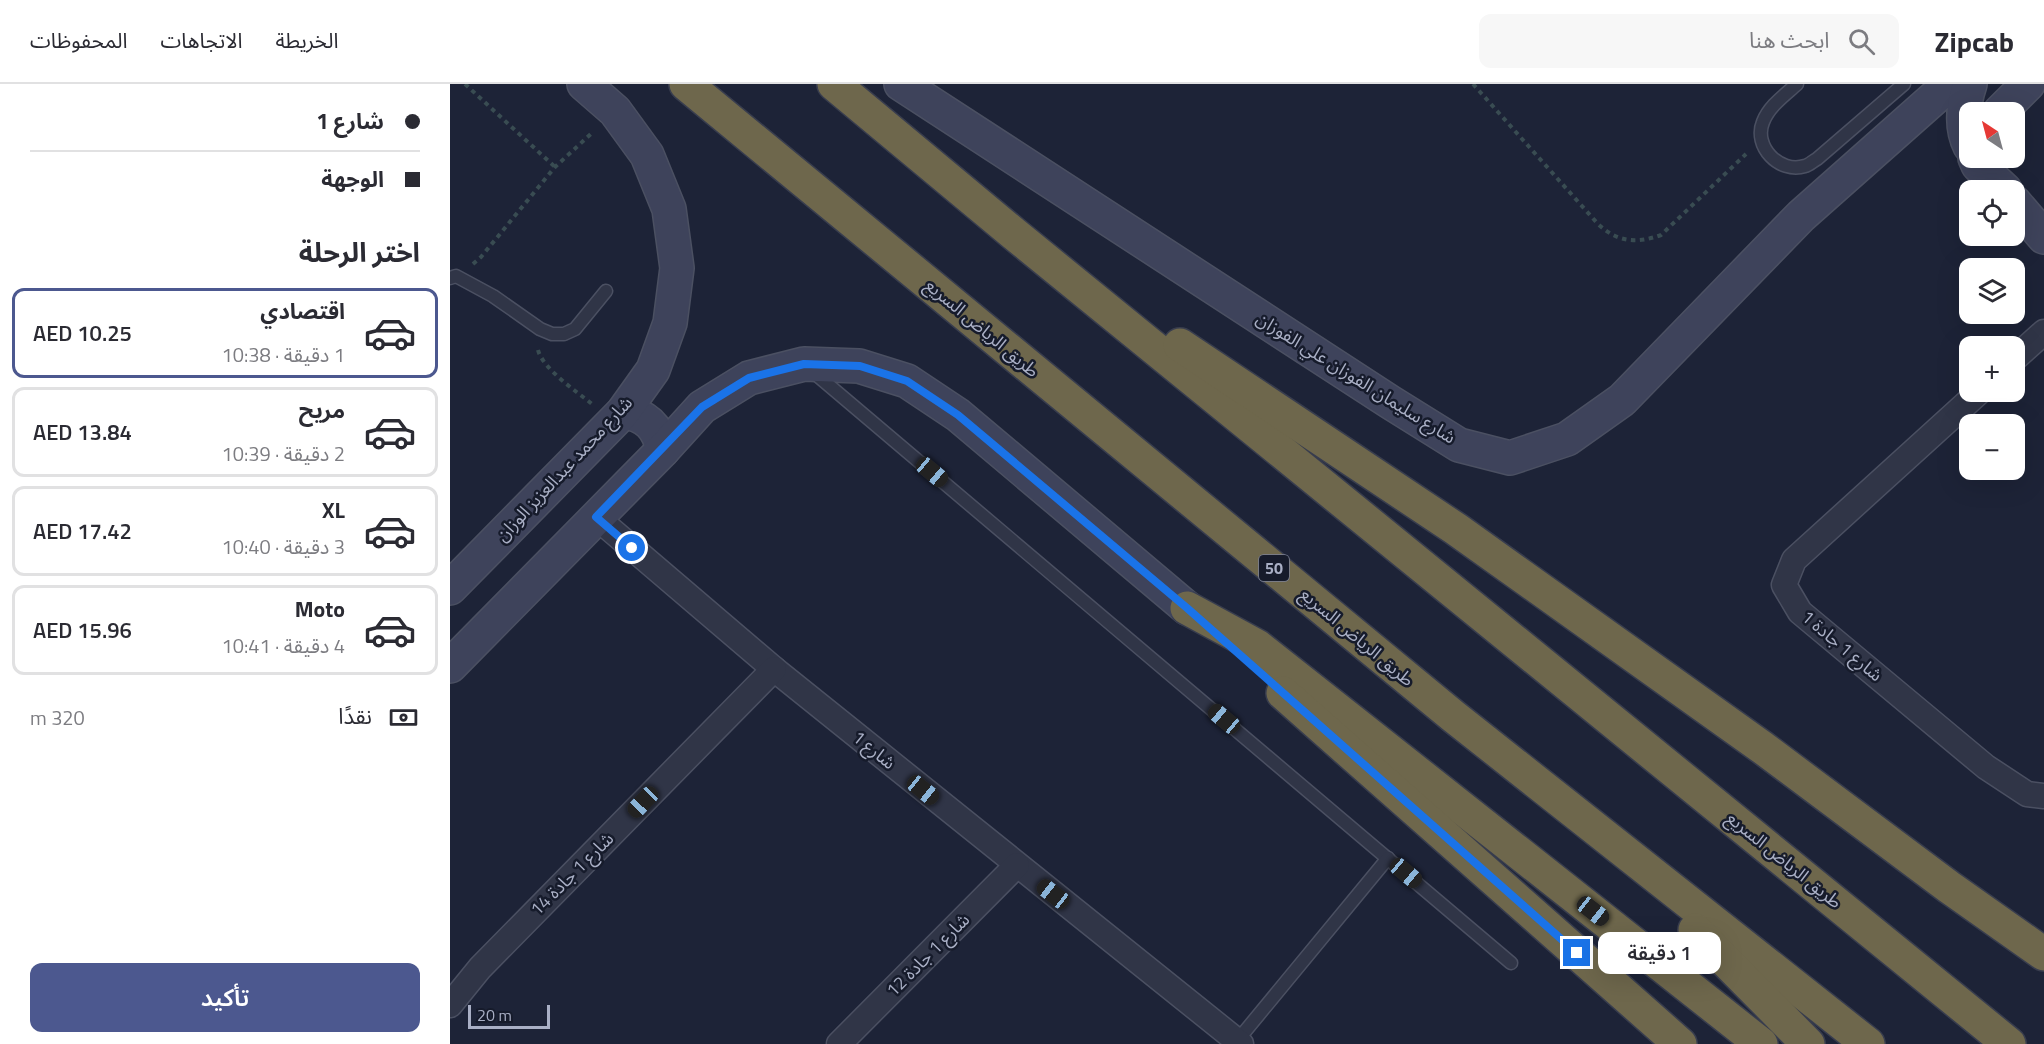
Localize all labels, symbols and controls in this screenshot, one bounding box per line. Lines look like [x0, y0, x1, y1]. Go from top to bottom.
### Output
search box [1479, 14, 1899, 68]
text: Zipcab [1935, 20, 2014, 63]
text: ابحث هنا [1749, 23, 1830, 57]
text: المحفوظات [30, 24, 127, 56]
text: الاتجاهات [160, 24, 242, 56]
text: الخريطة [275, 24, 338, 56]
icon: search [1845, 25, 1878, 58]
north arrow [1959, 102, 2025, 168]
map controls [1959, 102, 2025, 480]
text: شارع 1 [316, 104, 384, 138]
text: الوجهة [321, 162, 384, 196]
button: locate [1959, 180, 2025, 246]
text: اختر الرحلة [299, 231, 420, 272]
button: layers [1959, 258, 2025, 324]
street label: طريق الرياض السريع [919, 272, 1045, 384]
text: اقتصادي [260, 294, 345, 328]
street label: شارع سليمان الفوزان علي الفوزان [1251, 305, 1461, 451]
icon: car [363, 306, 417, 360]
text: AED 10.25 [33, 316, 132, 350]
button: + [1959, 336, 2025, 402]
text: 1 دقيقة · 10:38 [222, 339, 345, 370]
street label: شارع محمد عبدالعزيز الوزان [489, 390, 639, 548]
text: مريح [299, 393, 345, 427]
icon: car [363, 405, 417, 459]
button: − [1959, 414, 2025, 480]
text: AED 13.84 [33, 415, 132, 449]
text: 2 دقيقة · 10:39 [222, 438, 345, 469]
car [912, 454, 952, 490]
text: XL [322, 493, 345, 527]
icon: car [363, 504, 417, 558]
text: AED 17.42 [33, 514, 132, 548]
text: 3 دقيقة · 10:40 [222, 531, 345, 562]
route start [618, 534, 645, 561]
road number: 50 [1259, 555, 1289, 581]
street label: طريق الرياض السريع [1294, 581, 1420, 693]
text: Moto [295, 592, 345, 626]
icon: car [363, 603, 417, 657]
street label: شارع 1 جادة 1 [1795, 603, 1889, 689]
text: AED 15.96 [33, 613, 132, 647]
text: 4 دقيقة · 10:41 [222, 630, 345, 661]
text: نقدًا [338, 699, 372, 733]
icon: cash [387, 701, 420, 734]
car [1204, 701, 1244, 737]
text: 320 m [30, 702, 85, 733]
street label: شارع 1 [846, 724, 902, 776]
car [903, 772, 943, 808]
car [624, 783, 662, 821]
street label: طريق الرياض السريع [1720, 804, 1848, 916]
street label: شارع 1 جادة 14 [524, 826, 620, 922]
car [1386, 855, 1426, 891]
car [1033, 876, 1073, 912]
car [1573, 893, 1613, 929]
street label: شارع 1 جادة 12 [880, 907, 976, 1003]
callout: 1 دقيقة [1598, 932, 1721, 974]
text: 1 دقيقة [1627, 937, 1692, 968]
route end [1563, 939, 1590, 966]
button: تأكيد [30, 963, 420, 1032]
scale bar [468, 1002, 550, 1030]
text: 20 m [477, 1003, 512, 1027]

